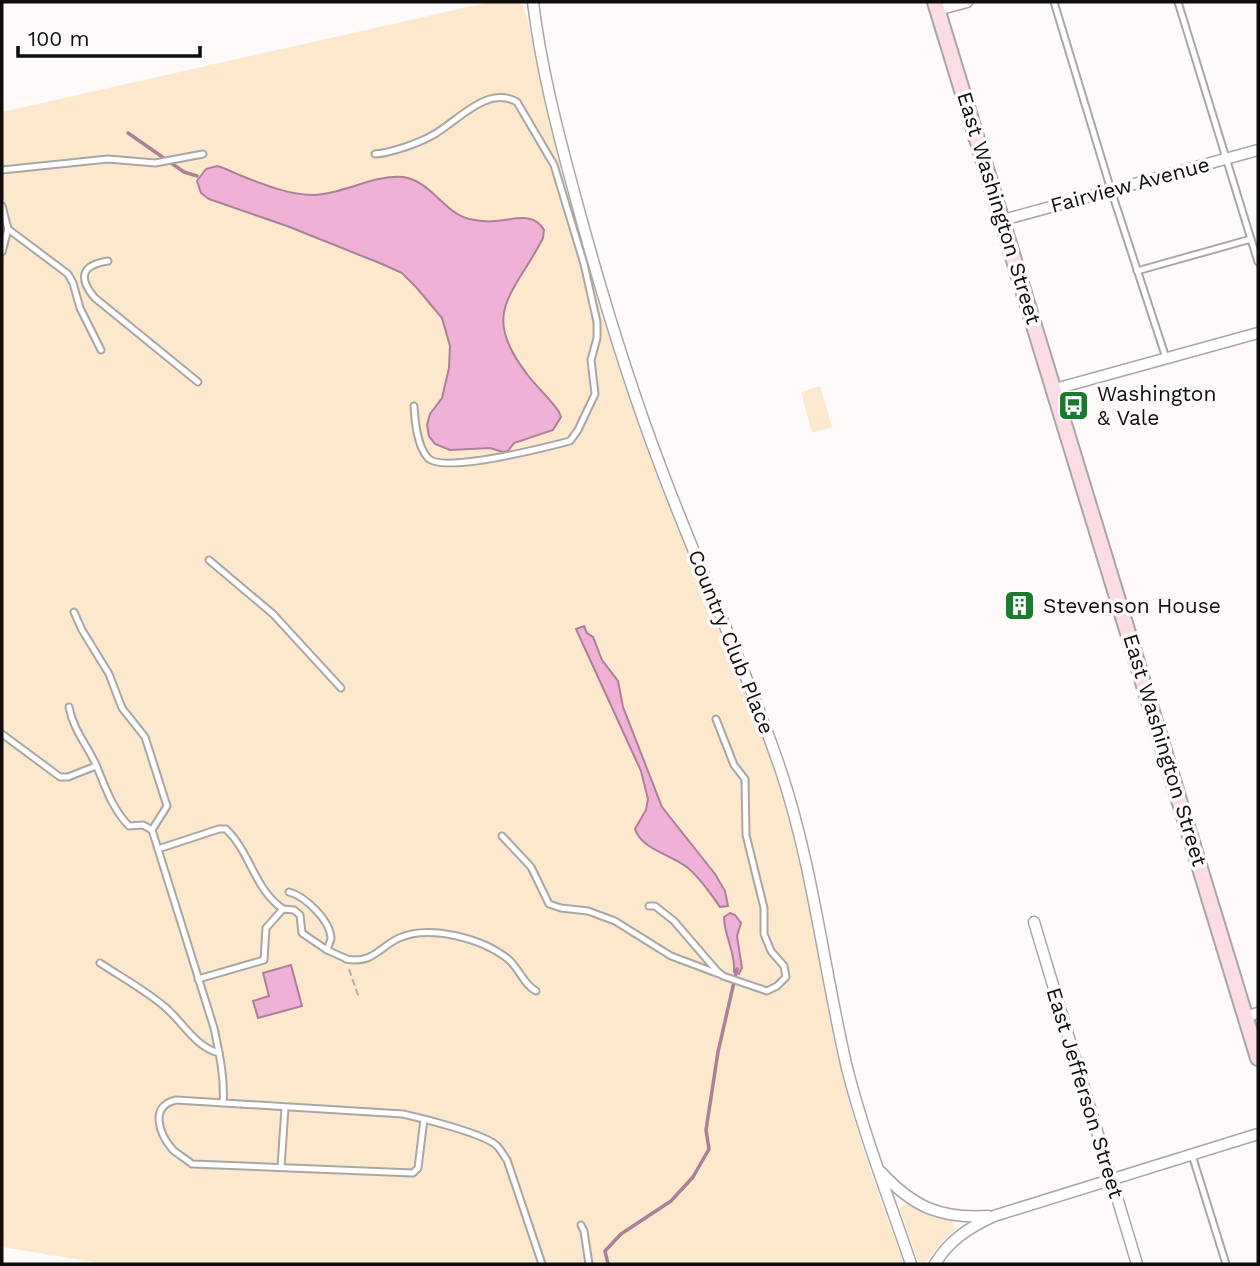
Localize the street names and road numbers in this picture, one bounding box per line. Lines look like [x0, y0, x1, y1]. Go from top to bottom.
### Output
street label: East Washington Street [952, 89, 1047, 327]
street label: Fairview Avenue [1048, 151, 1212, 218]
street label: Country Club Place [683, 546, 780, 738]
street label: East Washington Street [1118, 631, 1213, 869]
street label: East Jefferson Street [1042, 984, 1130, 1201]

